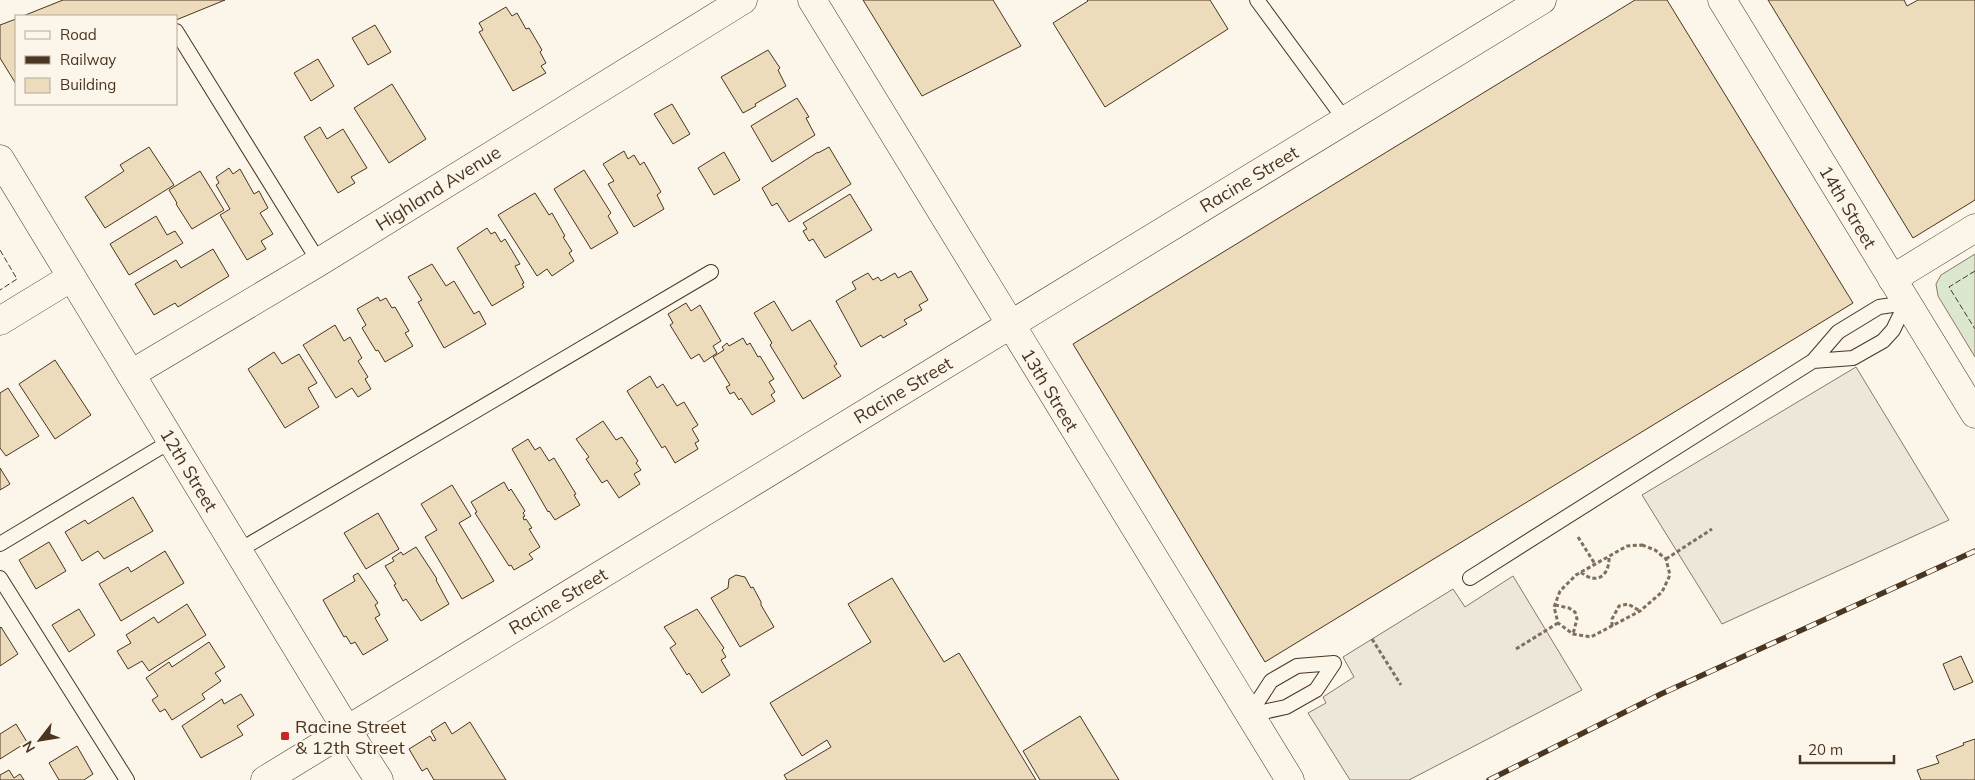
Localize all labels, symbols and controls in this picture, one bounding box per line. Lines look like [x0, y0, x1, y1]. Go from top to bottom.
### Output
legend [15, 15, 178, 105]
text: Road [60, 25, 97, 44]
text: Railway [60, 50, 116, 69]
text: Building [60, 75, 116, 94]
street label: Highland Avenue [371, 140, 505, 236]
street label: Racine Street [1195, 140, 1303, 218]
street label: 14th Street [1814, 161, 1882, 253]
street label: 13th Street [1016, 344, 1084, 436]
street label: Racine Street [849, 351, 957, 429]
street label: 12th Street [155, 424, 223, 516]
street label: Racine Street [504, 562, 612, 640]
north arrow [15, 715, 65, 765]
place label: Racine Street & 12th Street [295, 715, 406, 759]
marker: Racine Street & 12th Street [279, 730, 291, 742]
scale bar [1800, 732, 1894, 764]
text: N [18, 738, 39, 756]
text: 20 m [1808, 740, 1843, 759]

